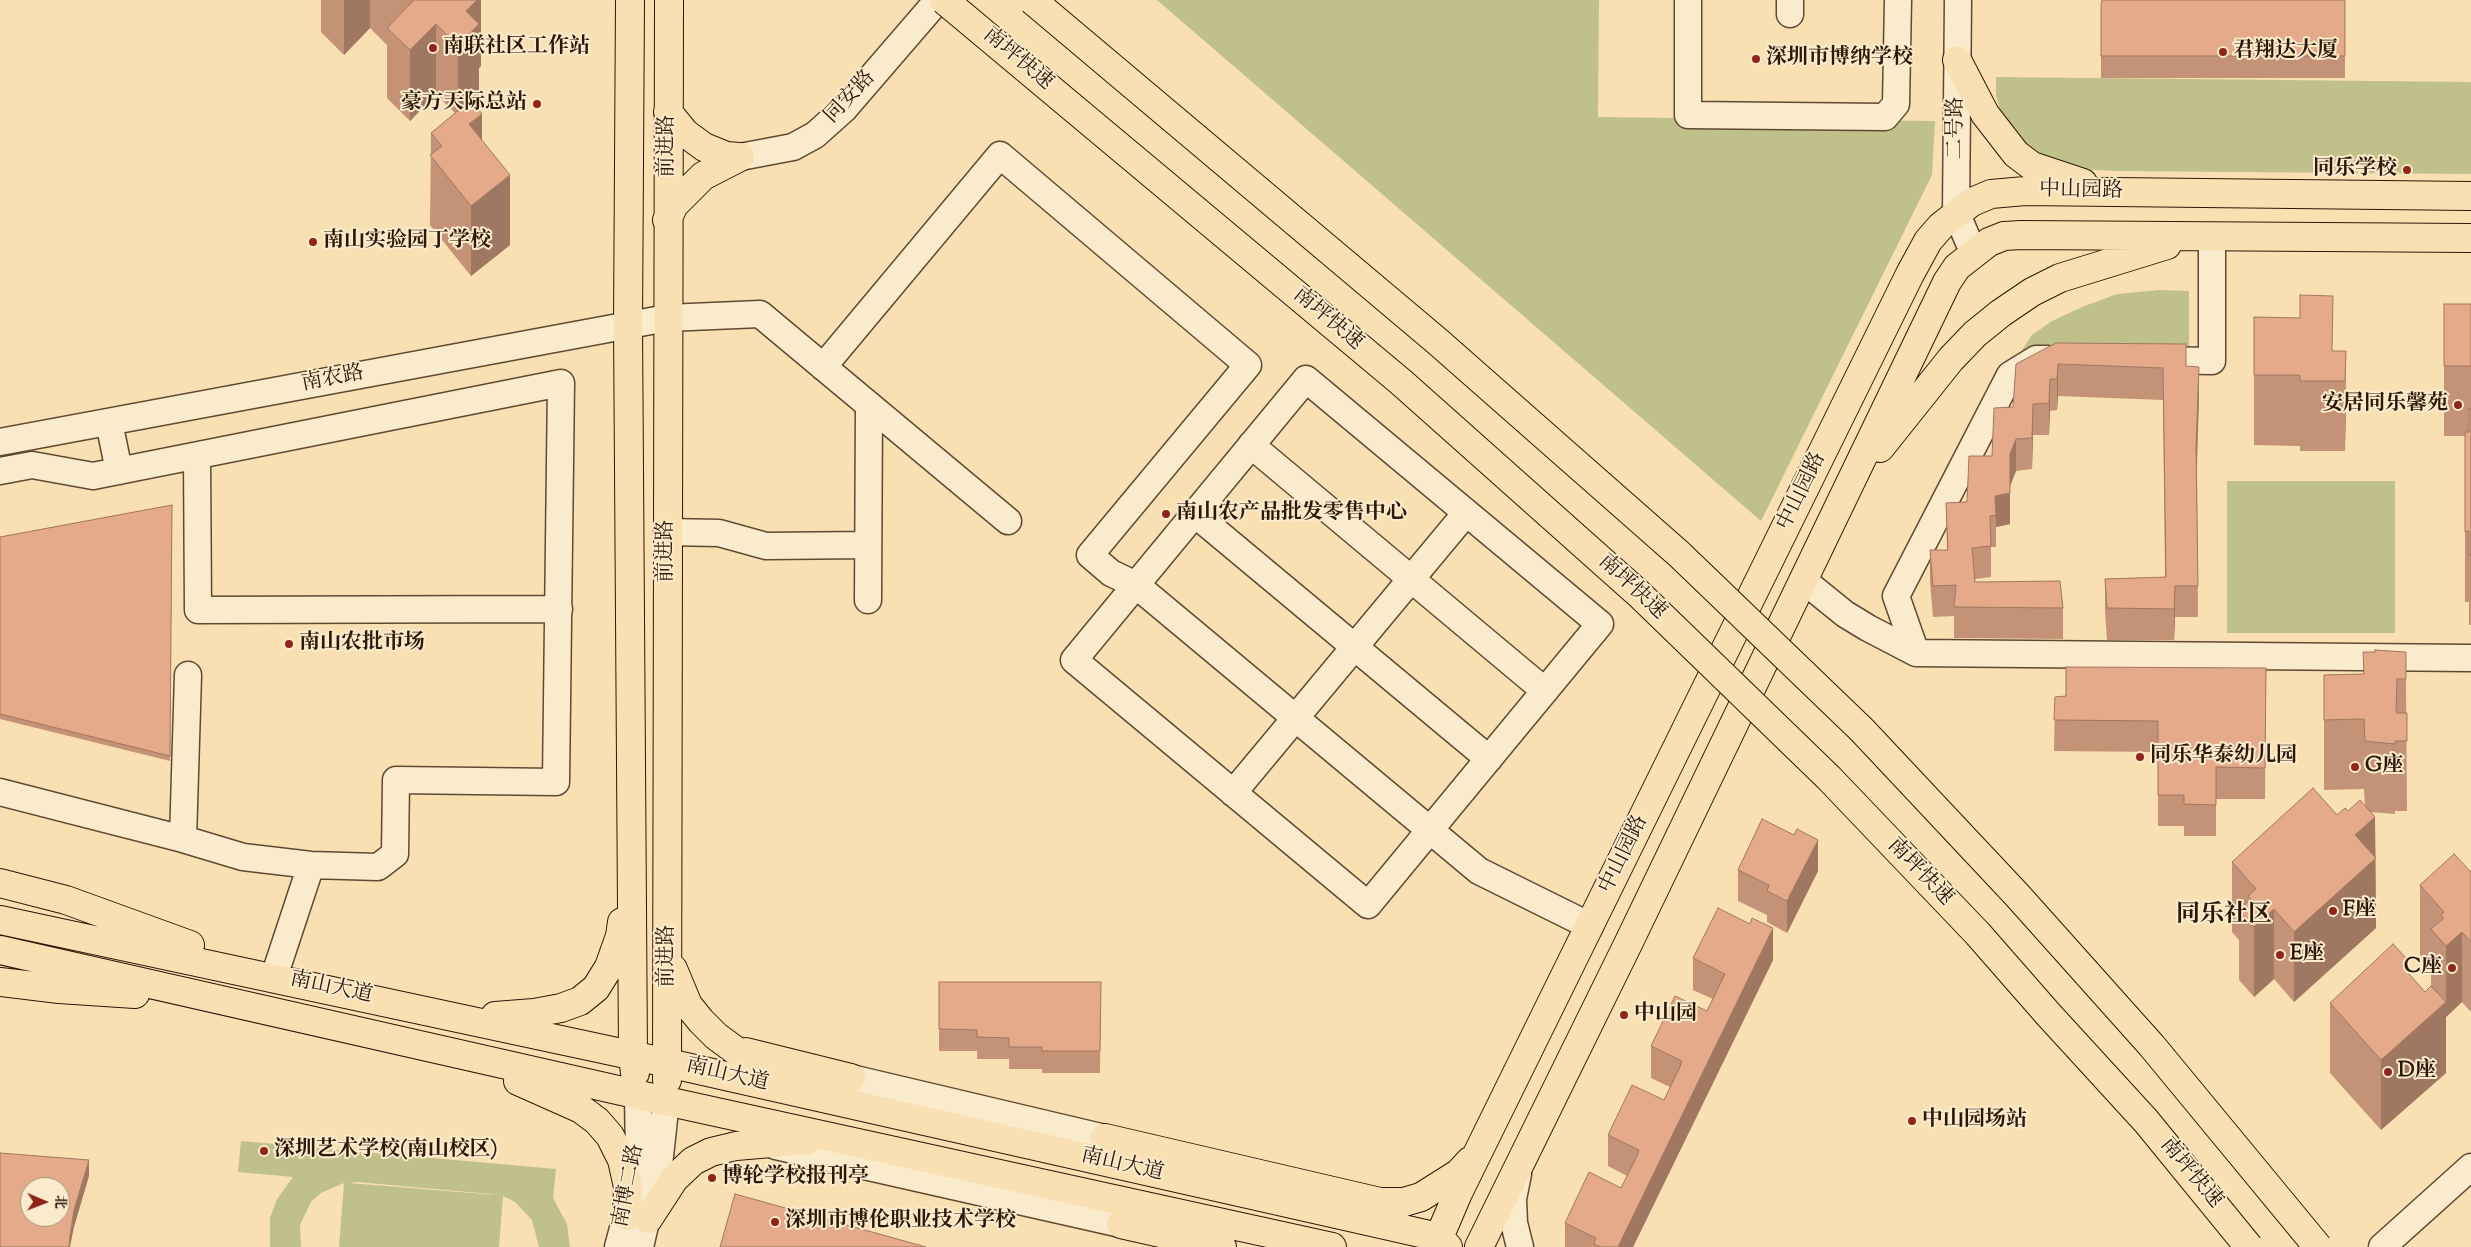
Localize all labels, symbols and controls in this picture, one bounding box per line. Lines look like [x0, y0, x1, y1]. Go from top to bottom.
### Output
street label: 南坪快速 [977, 23, 1057, 97]
place label: 南联社区工作站 [443, 35, 590, 61]
place label: 君翔达大厦 [2233, 39, 2338, 65]
marker: 南联社区工作站 [427, 42, 439, 54]
place label: 深圳市博纳学校 [1766, 46, 1913, 72]
marker: 君翔达大厦 [2217, 46, 2229, 58]
marker: 深圳市博纳学校 [1750, 53, 1762, 65]
street label: 同安路 [820, 66, 882, 130]
place label: 豪方天际总站 [401, 91, 527, 117]
street label: 二号路 [1944, 97, 1970, 159]
marker: 豪方天际总站 [531, 98, 543, 110]
street label: 前进路 [655, 115, 681, 177]
place label: 同乐学校 [2313, 157, 2397, 183]
marker: 同乐学校 [2401, 164, 2413, 176]
street label: 中山园路 [2039, 179, 2123, 205]
place label: 南山实验园丁学校 [323, 229, 491, 255]
marker: 南山实验园丁学校 [307, 236, 319, 248]
street label: 南坪快速 [1287, 283, 1367, 357]
street label: 南农路 [300, 362, 366, 398]
place label: 安居同乐馨苑 [2322, 392, 2448, 418]
marker: 安居同乐馨苑 [2452, 399, 2464, 411]
street label: 中山园路 [1773, 449, 1833, 535]
place label: 南山农产品批发零售中心 [1176, 501, 1407, 527]
marker: 南山农产品批发零售中心 [1160, 508, 1172, 520]
street label: 前进路 [654, 520, 680, 582]
street label: 南坪快速 [1592, 550, 1670, 626]
place label: 南山农批市场 [299, 631, 425, 657]
marker: 南山农批市场 [283, 638, 295, 650]
place label: 同乐华泰幼儿园 [2150, 744, 2297, 770]
marker: 同乐华泰幼儿园 [2134, 751, 2146, 763]
place label: G座 [2365, 754, 2403, 780]
marker: G座 [2349, 761, 2361, 773]
street label: 中山园路 [1595, 812, 1655, 898]
street label: 南坪快速 [1881, 834, 1957, 912]
place label: F座 [2343, 898, 2376, 924]
district label: 同乐社区 [2176, 903, 2272, 931]
marker: F座 [2327, 905, 2339, 917]
street label: 前进路 [655, 925, 681, 987]
place label: E座 [2290, 942, 2324, 968]
marker: E座 [2274, 949, 2286, 961]
place label: C座 [2404, 955, 2442, 981]
marker: C座 [2446, 962, 2458, 974]
street label: 南山大道 [287, 968, 375, 1010]
place label: 中山园 [1634, 1002, 1697, 1028]
marker: 中山园 [1618, 1009, 1630, 1021]
street label: 南山大道 [683, 1054, 771, 1098]
place label: D座 [2398, 1059, 2436, 1085]
marker: D座 [2382, 1066, 2394, 1078]
place label: 中山园场站 [1922, 1108, 2027, 1134]
marker: 中山园场站 [1906, 1115, 1918, 1127]
street label: 南坪快速 [2153, 1134, 2227, 1214]
place label: 深圳艺术学校(南山校区) [274, 1138, 498, 1164]
street label: 南博二路 [610, 1142, 650, 1230]
street label: 南山大道 [1078, 1144, 1166, 1188]
marker: 深圳艺术学校(南山校区) [258, 1145, 270, 1157]
place label: 博轮学校报刊亭 [722, 1165, 869, 1191]
marker: 博轮学校报刊亭 [706, 1172, 718, 1184]
north arrow [20, 1177, 70, 1227]
text: 北 [49, 1195, 69, 1209]
place label: 深圳市博伦职业技术学校 [785, 1209, 1016, 1235]
marker: 深圳市博伦职业技术学校 [769, 1216, 781, 1228]

